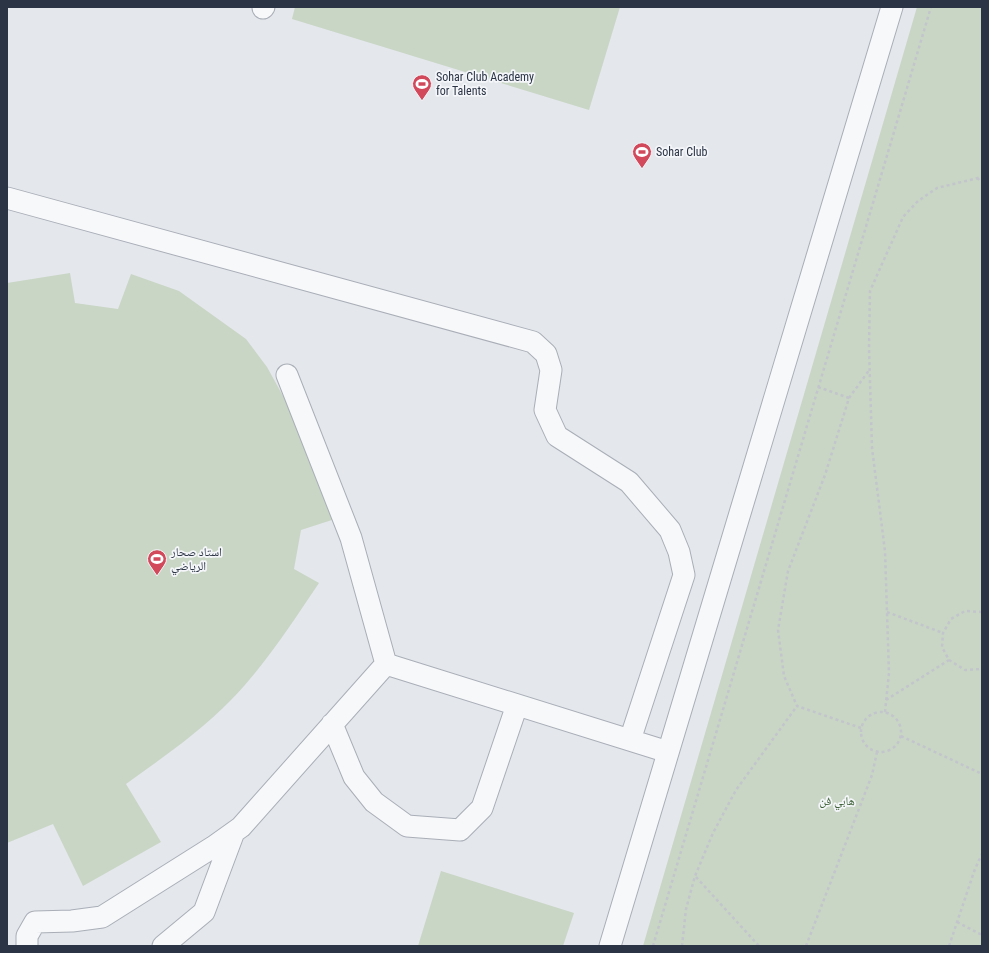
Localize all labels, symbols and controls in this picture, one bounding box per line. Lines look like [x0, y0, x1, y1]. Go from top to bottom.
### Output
place label: Sohar Club Academy for Talents [436, 70, 534, 98]
sports icon: Sohar Club Academy for Talents [411, 73, 433, 101]
sports icon: Sohar Club [631, 141, 653, 169]
place label: Sohar Club [656, 145, 708, 159]
place label: استاد صحار الرياضي [170, 545, 222, 576]
sports icon: استاد صحار الرياضي [146, 548, 168, 576]
park label: هابي فن [819, 794, 855, 811]

